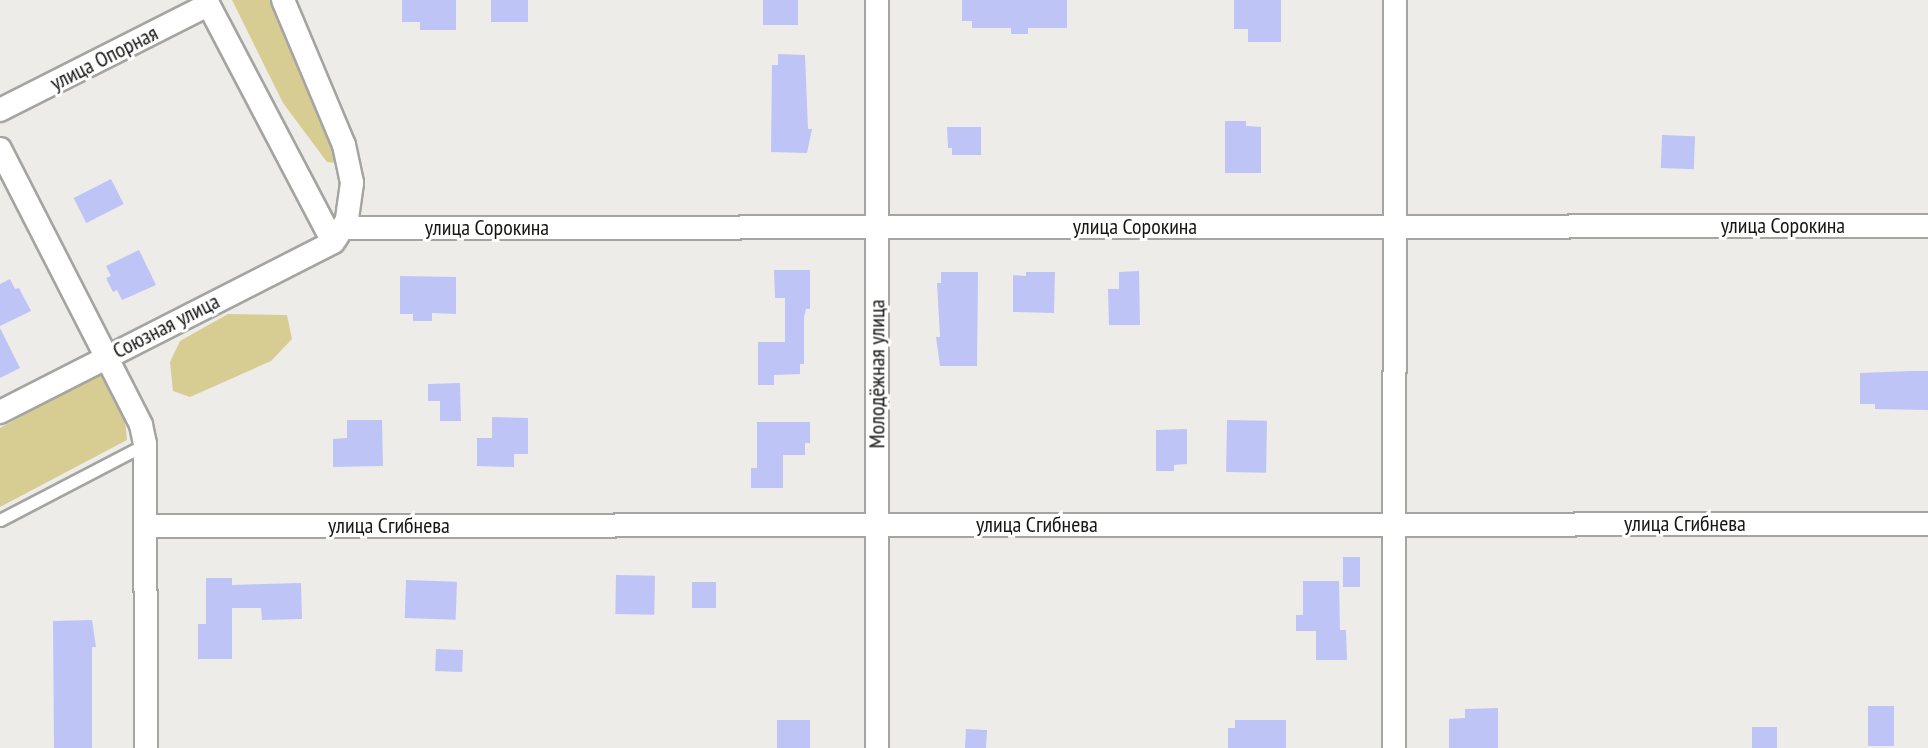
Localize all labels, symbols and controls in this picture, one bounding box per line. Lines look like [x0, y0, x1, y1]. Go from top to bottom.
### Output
street label: улица Опорная [46, 20, 162, 96]
street label: улица Сорокина [1721, 213, 1845, 239]
street label: улица Сорокина [1073, 214, 1197, 240]
street label: улица Сорокина [425, 215, 549, 241]
street label: Союзная улица [108, 288, 224, 364]
street label: Молодёжная улица [864, 299, 890, 449]
street label: улица Сгибнева [1624, 511, 1746, 537]
street label: улица Сгибнева [976, 512, 1098, 538]
street label: улица Сгибнева [328, 513, 450, 539]

